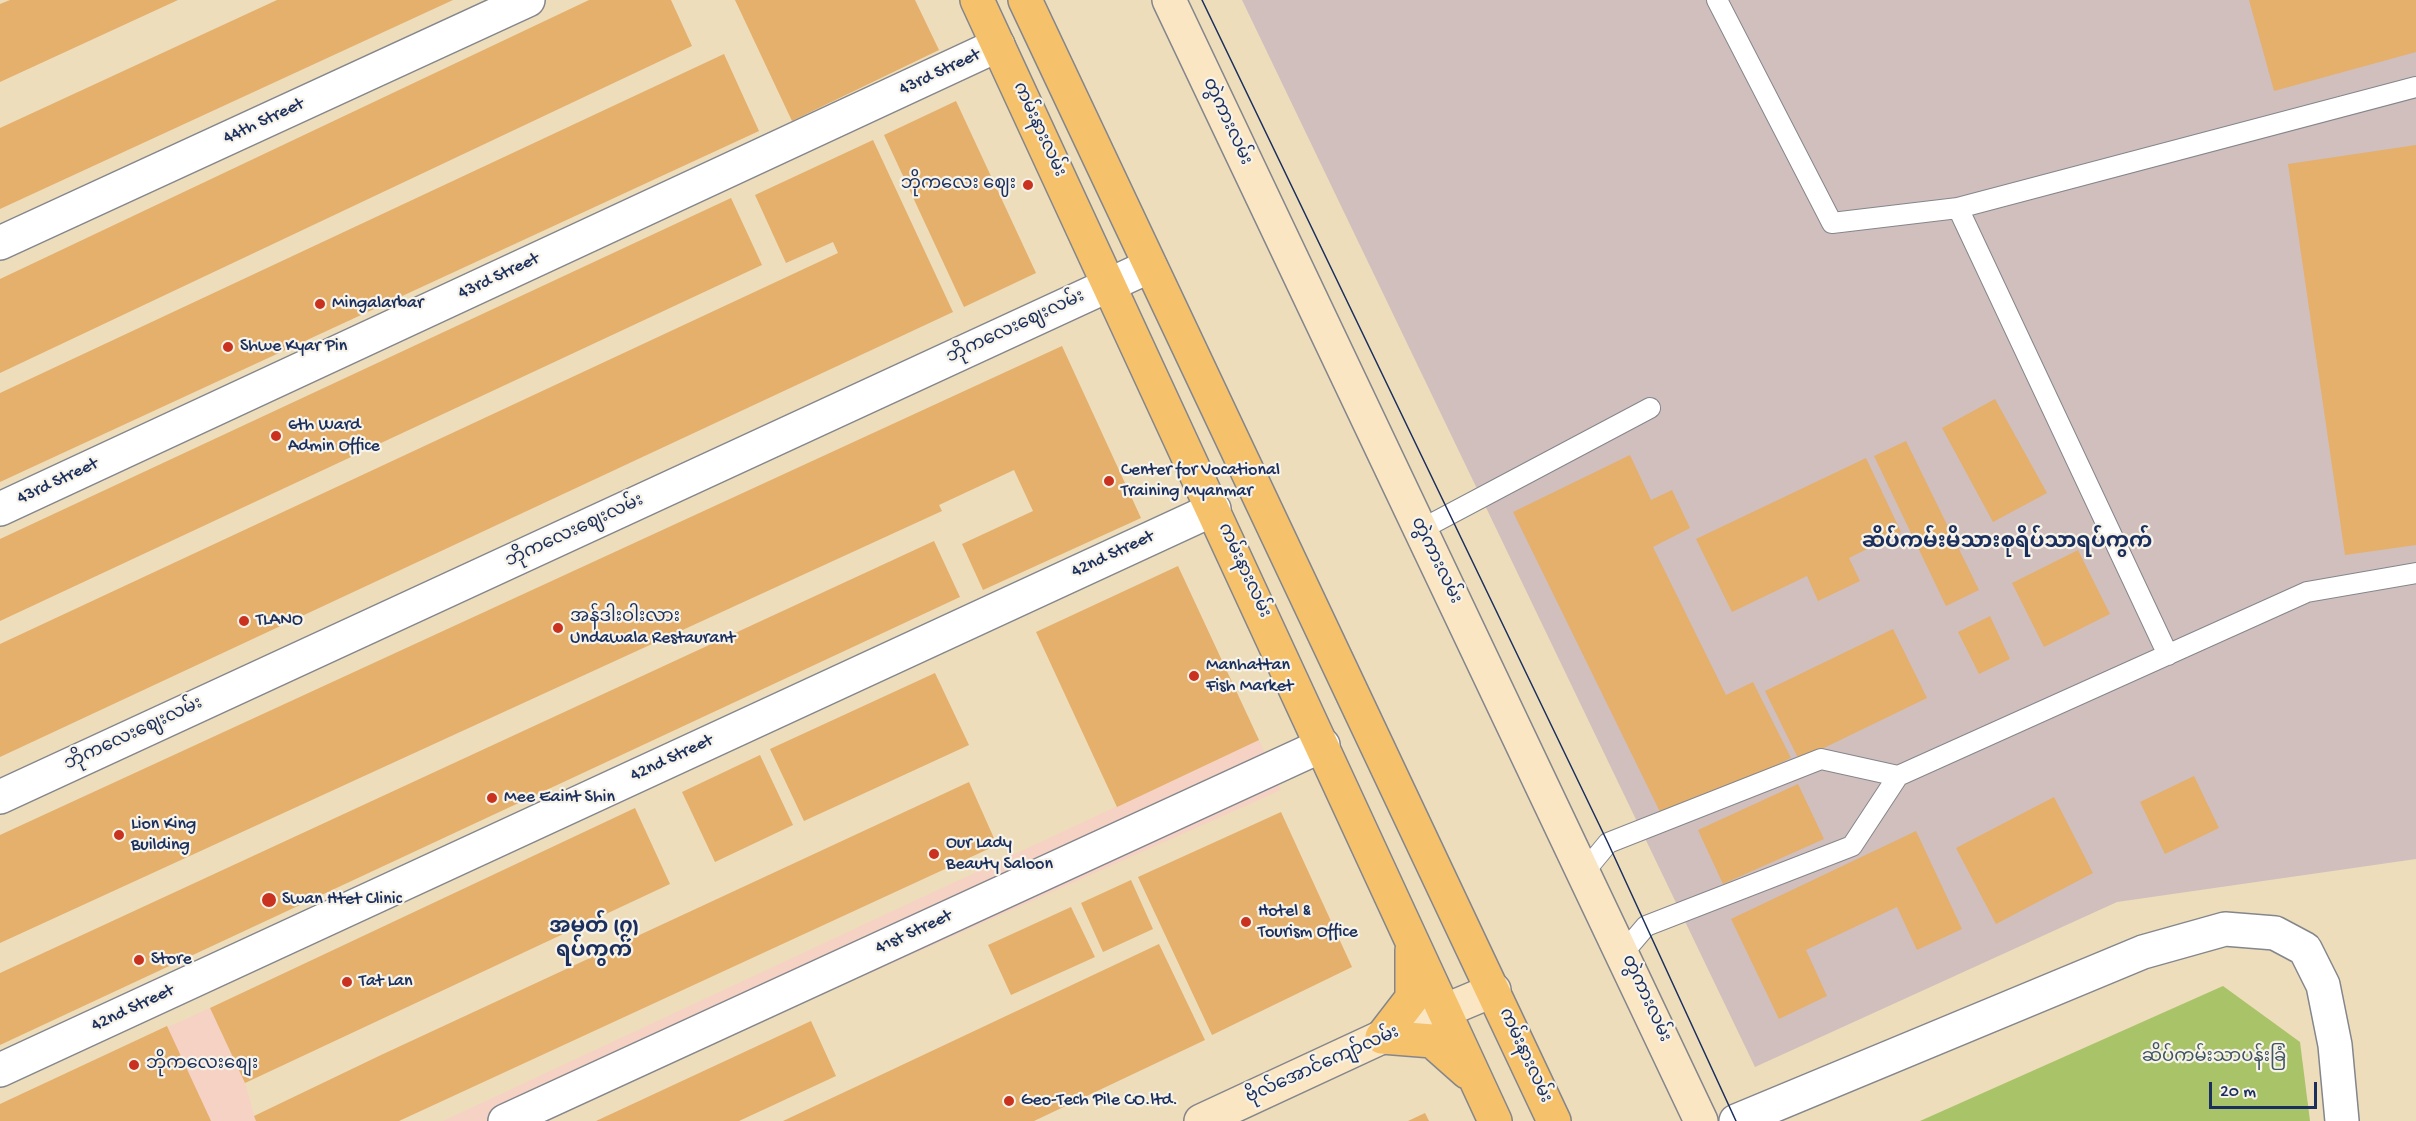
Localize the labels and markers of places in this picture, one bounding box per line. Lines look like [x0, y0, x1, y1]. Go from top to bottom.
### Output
place label: ဘိုကလေး ဈေး [901, 174, 1016, 196]
marker: ဘိုကလေး ဈေး [1021, 178, 1035, 192]
place label: Mingalarbar [332, 293, 423, 315]
marker: Mingalarbar [313, 297, 327, 311]
place label: Shwe Kyar Pin [240, 336, 347, 358]
marker: Shwe Kyar Pin [221, 340, 235, 354]
place label: 6th Ward Admin Office [288, 415, 380, 458]
marker: 6th Ward Admin Office [269, 429, 283, 443]
place label: Center for Vocational Training Myanmar [1121, 460, 1280, 502]
marker: Center for Vocational Training Myanmar [1102, 474, 1116, 488]
place label: အန်ဒါးဝါးလား Undawala Restaurant [570, 607, 735, 650]
place label: TLANO [256, 610, 303, 632]
marker: TLANO [237, 614, 251, 628]
marker: အန်ဒါးဝါးလား Undawala Restaurant [551, 621, 565, 635]
place label: Manhattan Fish Market [1206, 655, 1293, 698]
marker: Manhattan Fish Market [1187, 669, 1201, 683]
place label: Mee Eaint Shin [504, 787, 615, 809]
marker: Mee Eaint Shin [485, 791, 499, 805]
place label: Lion King Building [131, 814, 196, 856]
marker: Lion King Building [112, 828, 126, 842]
place label: Our Lady Beauty Saloon [946, 833, 1053, 876]
marker: Our Lady Beauty Saloon [927, 847, 941, 861]
place label: Swan Htet Clinic [282, 889, 402, 911]
marker: Swan Htet Clinic [260, 891, 278, 909]
place label: Hotel & Tourism Office [1258, 901, 1358, 944]
marker: Hotel & Tourism Office [1239, 915, 1253, 929]
place label: Store [151, 949, 192, 971]
marker: Store [132, 953, 146, 967]
place label: Tat Lan [359, 971, 413, 993]
marker: Tat Lan [340, 975, 354, 989]
place label: ဘိုကလေးစျေး [146, 1054, 258, 1076]
marker: ဘိုကလေးစျေး [127, 1058, 141, 1072]
place label: Geo-Tech Pile CO.ltd. [1021, 1090, 1178, 1112]
marker: Geo-Tech Pile CO.ltd. [1002, 1094, 1016, 1108]

